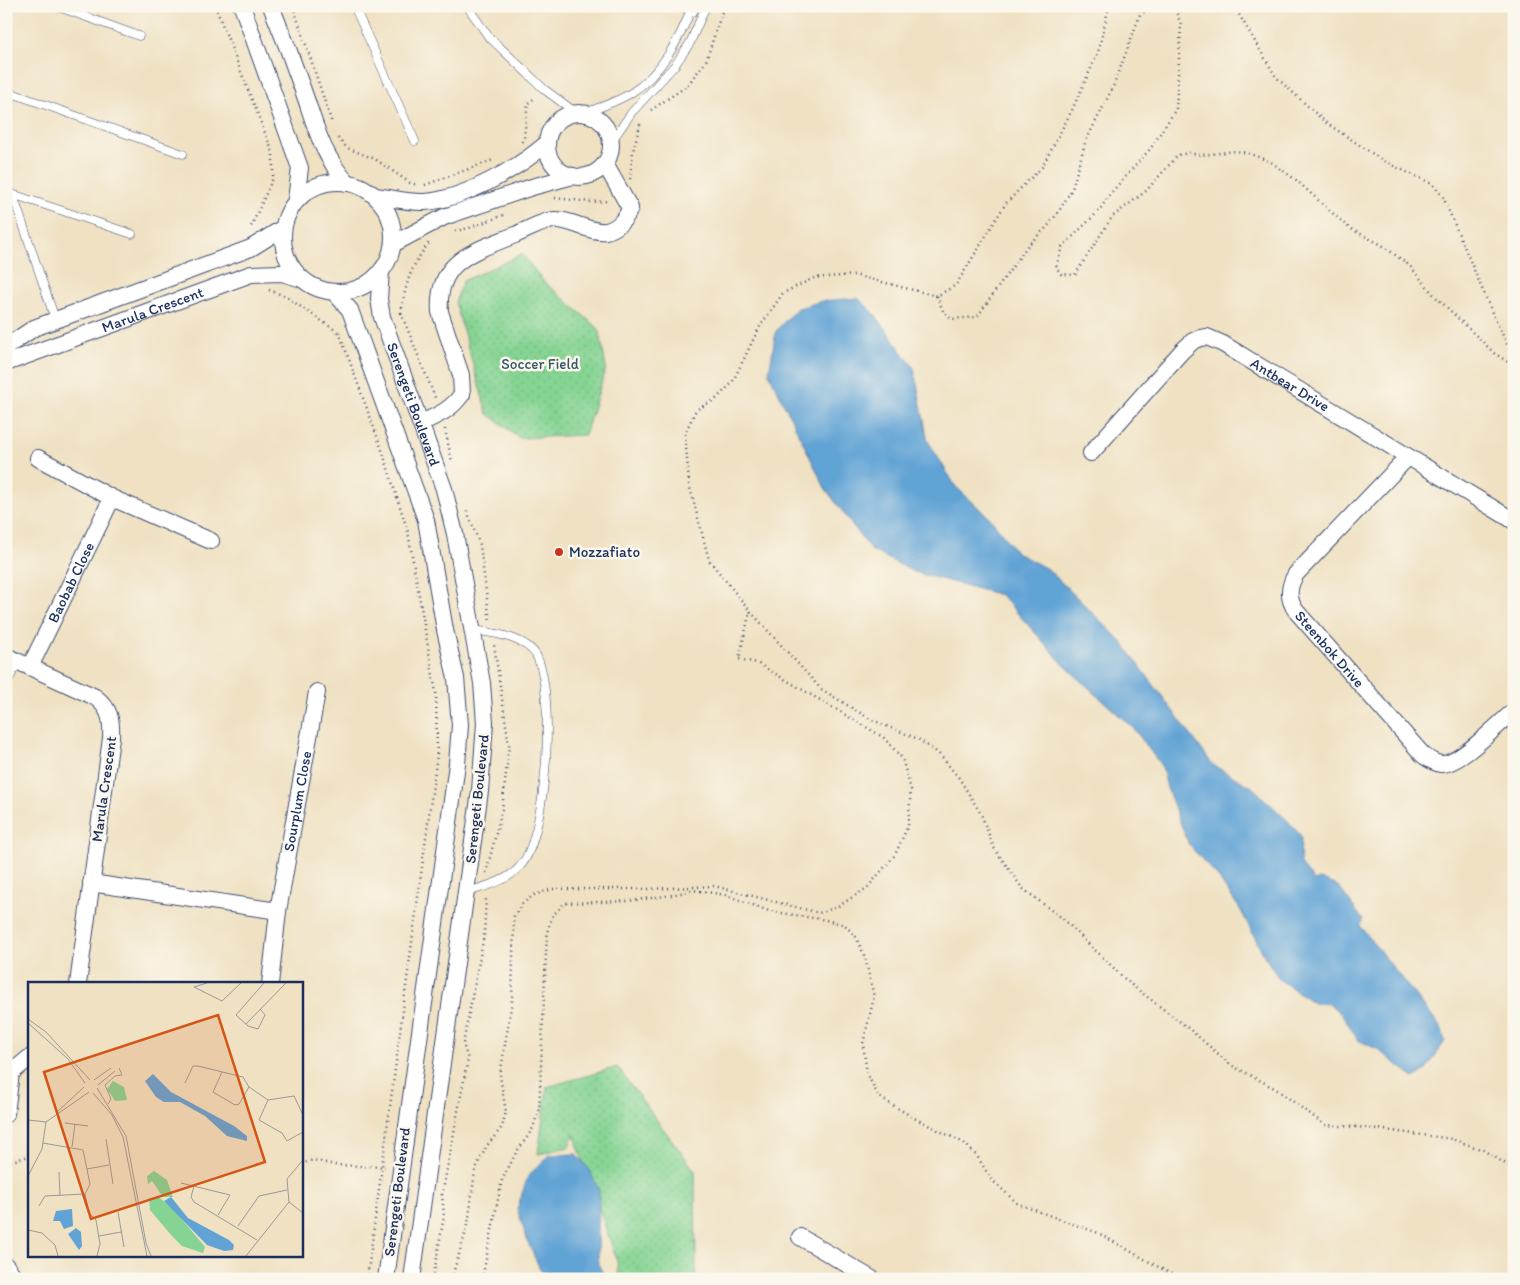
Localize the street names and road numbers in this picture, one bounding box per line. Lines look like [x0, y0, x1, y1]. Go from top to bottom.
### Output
street label: Marula Crescent [99, 283, 206, 336]
street label: Serengeti Boulevard [383, 340, 444, 468]
street label: Antbear Drive [1247, 354, 1333, 415]
street label: Baobab Close [44, 539, 98, 626]
street label: Steenbok Drive [1291, 607, 1368, 691]
street label: Serengeti Boulevard [461, 734, 493, 864]
street label: Marula Crescent [88, 735, 120, 843]
street label: Sourplum Close [280, 749, 315, 853]
street label: Serengeti Boulevard [380, 1126, 414, 1258]

